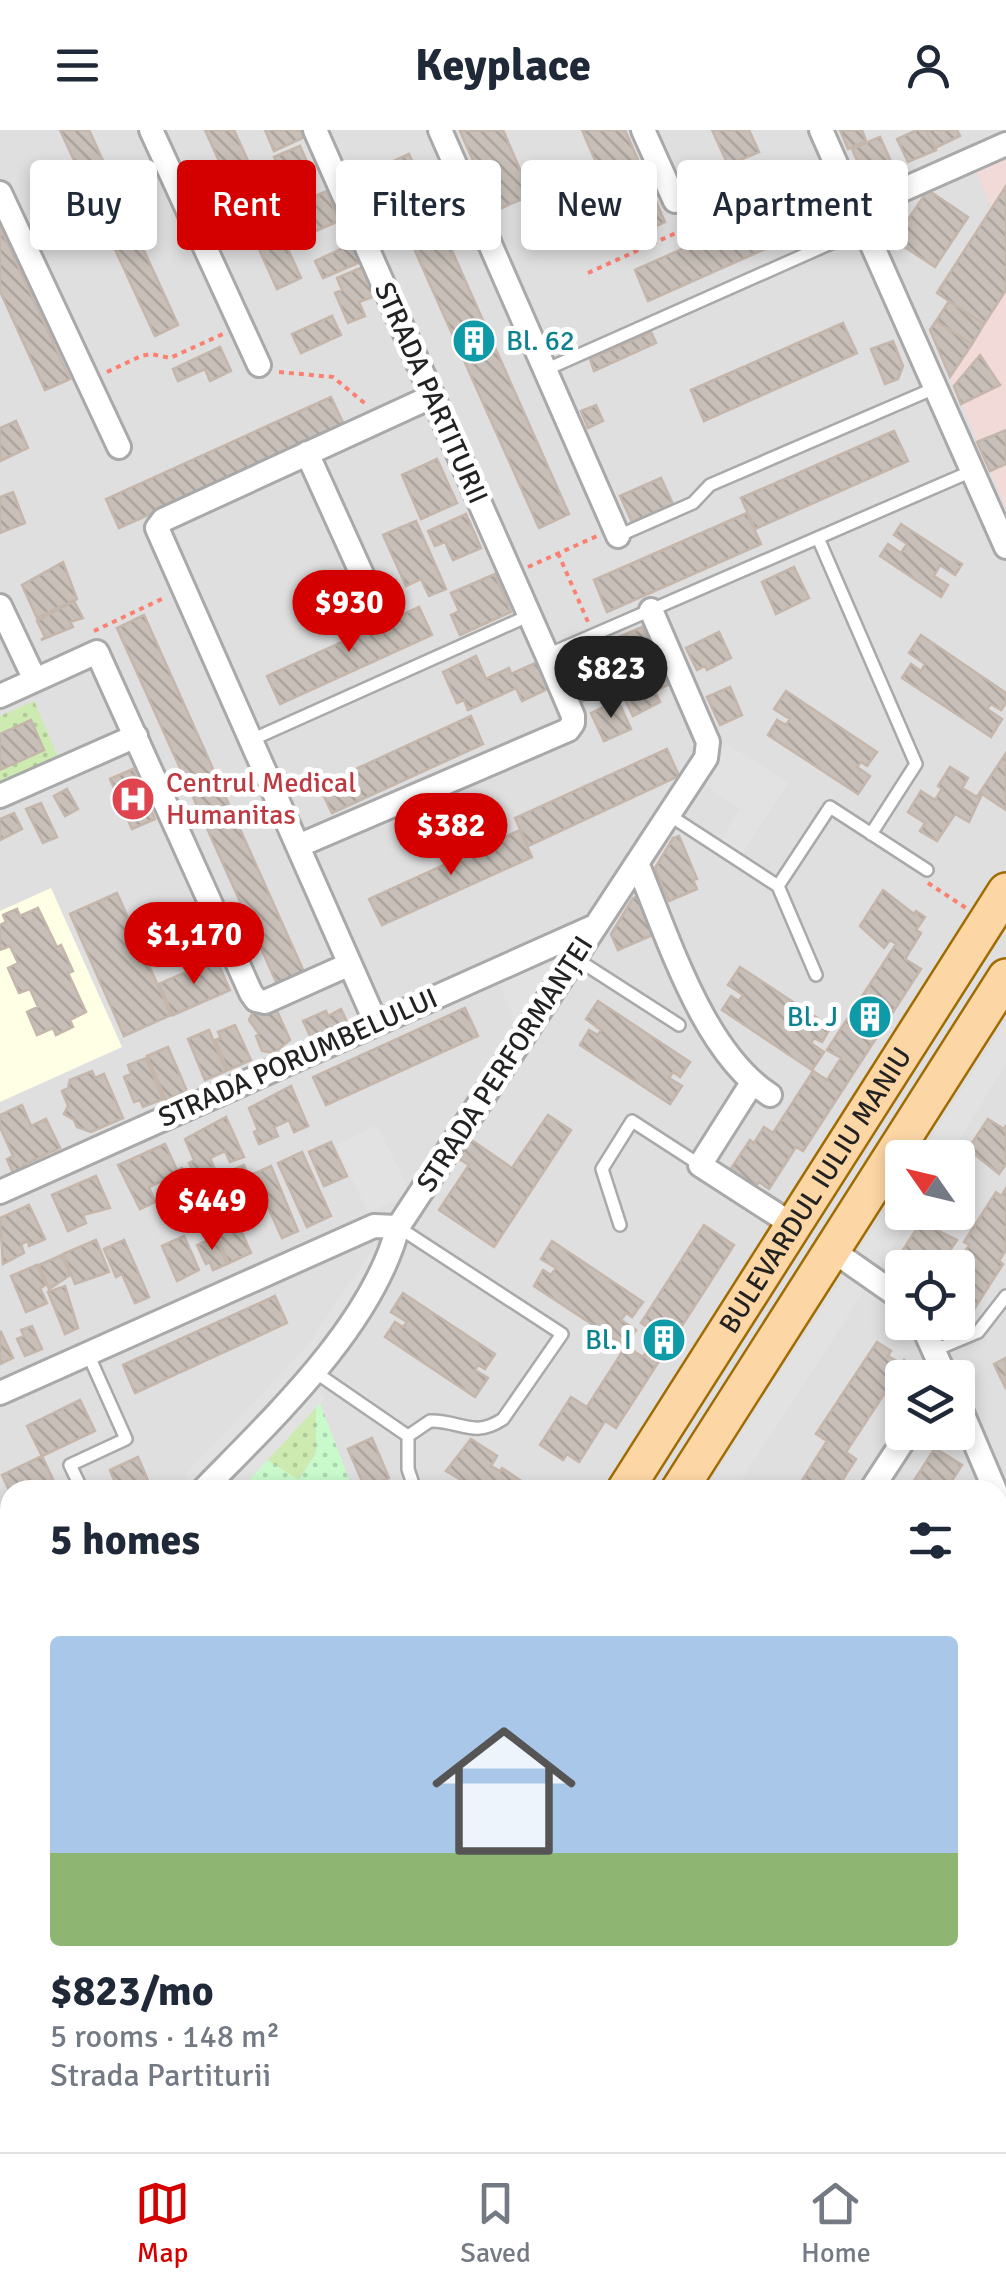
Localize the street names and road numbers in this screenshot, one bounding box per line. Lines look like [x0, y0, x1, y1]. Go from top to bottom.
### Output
street label: STRADA PARTITURII [367, 277, 495, 509]
street label: STRADA PERFORMANȚEI [409, 930, 601, 1198]
street label: STRADA PORUMBELULUI [153, 981, 443, 1135]
street label: BULEVARDUL IULIU MANIU [712, 1041, 919, 1340]

